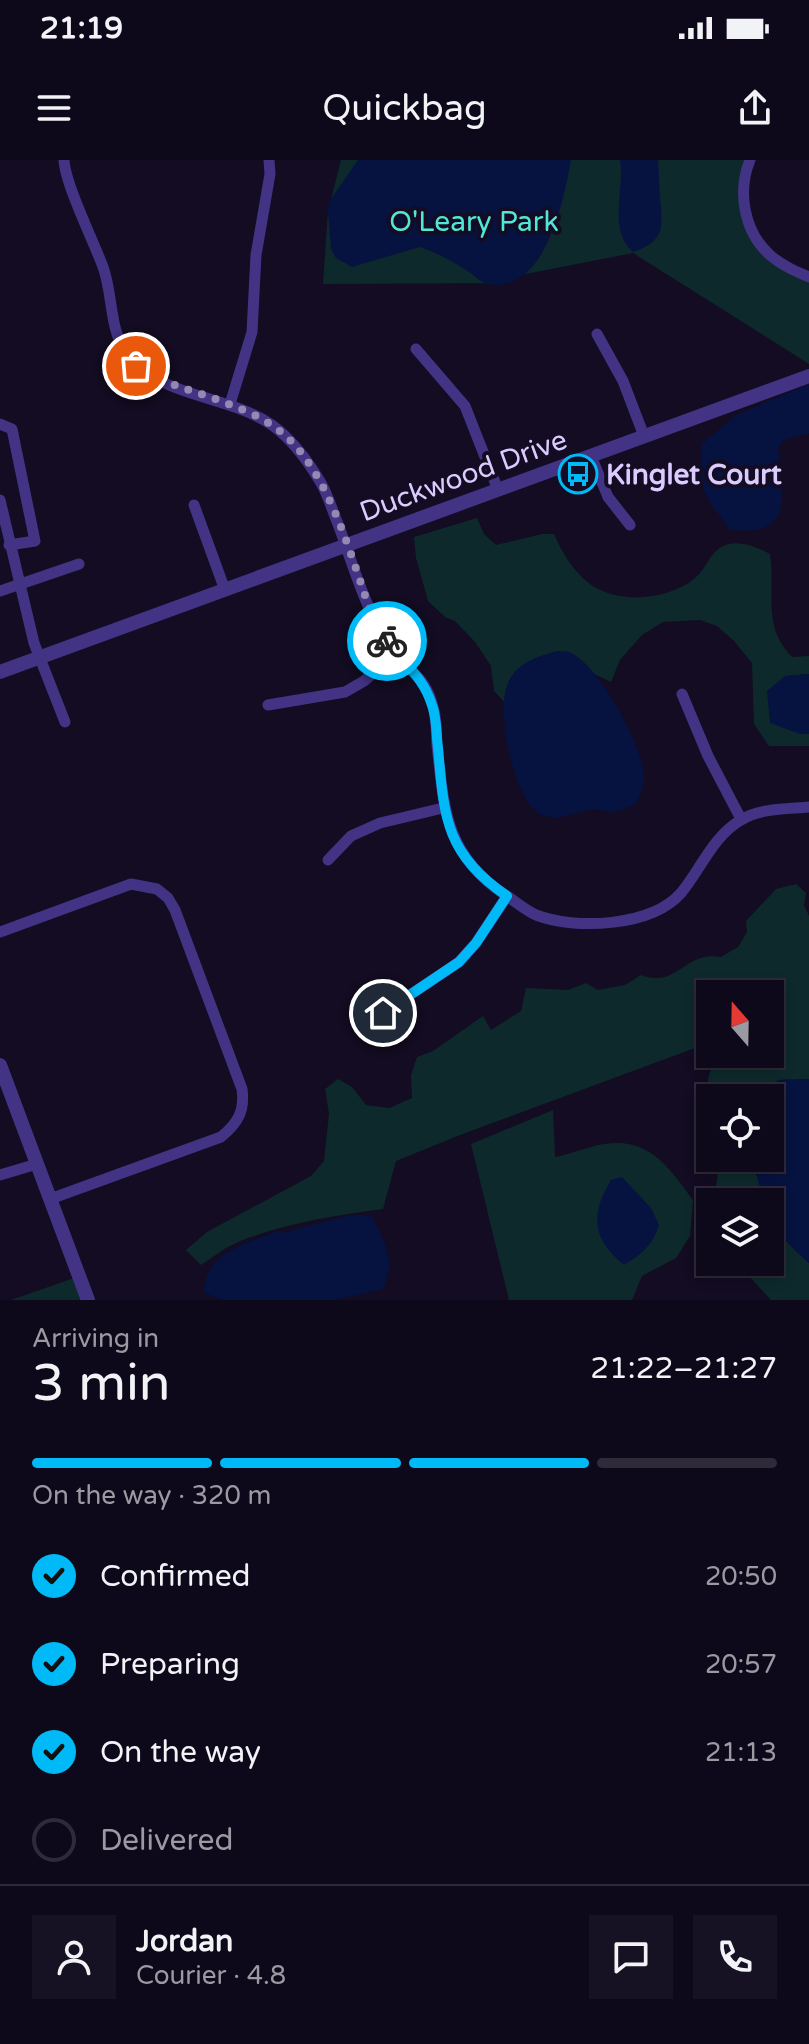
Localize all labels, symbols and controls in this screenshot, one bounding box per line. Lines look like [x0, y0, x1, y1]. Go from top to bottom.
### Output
text: 21:19 [40, 10, 123, 47]
icon: menu [32, 86, 76, 130]
icon: share [733, 86, 777, 130]
text: Quickbag [322, 87, 487, 130]
park label: O'Leary Park [389, 205, 559, 239]
pin [102, 332, 170, 400]
icon: bag [114, 344, 158, 388]
street label: Duckwood Drive [355, 423, 572, 529]
bus stop icon: Kinglet Court [557, 453, 599, 495]
place label: Kinglet Court [606, 458, 782, 492]
courier [347, 601, 427, 681]
icon: bike [365, 619, 409, 663]
pin [349, 979, 417, 1047]
north arrow [696, 980, 784, 1068]
map controls [696, 980, 784, 1276]
icon: home [361, 991, 405, 1035]
button: locate [696, 1084, 784, 1172]
button: layers [696, 1188, 784, 1276]
text: Arriving in [32, 1323, 159, 1354]
text: 21:22–21:27 [590, 1350, 777, 1387]
text: 3 min [32, 1352, 171, 1415]
text: On the way · 320 m [32, 1480, 271, 1511]
icon: check [32, 1554, 76, 1598]
text: Confirmed [100, 1558, 251, 1595]
text: 20:50 [705, 1561, 777, 1592]
icon: check [32, 1642, 76, 1686]
text: Preparing [100, 1646, 240, 1683]
text: 20:57 [705, 1649, 777, 1680]
icon: check [32, 1730, 76, 1774]
text: On the way [100, 1734, 261, 1771]
text: 21:13 [705, 1737, 777, 1768]
text: Delivered [100, 1822, 234, 1859]
button: person [32, 1915, 116, 1999]
button: chat [589, 1915, 673, 1999]
button: phone [693, 1915, 777, 1999]
text: Jordan [136, 1923, 233, 1960]
text: Courier · 4.8 [136, 1960, 286, 1991]

